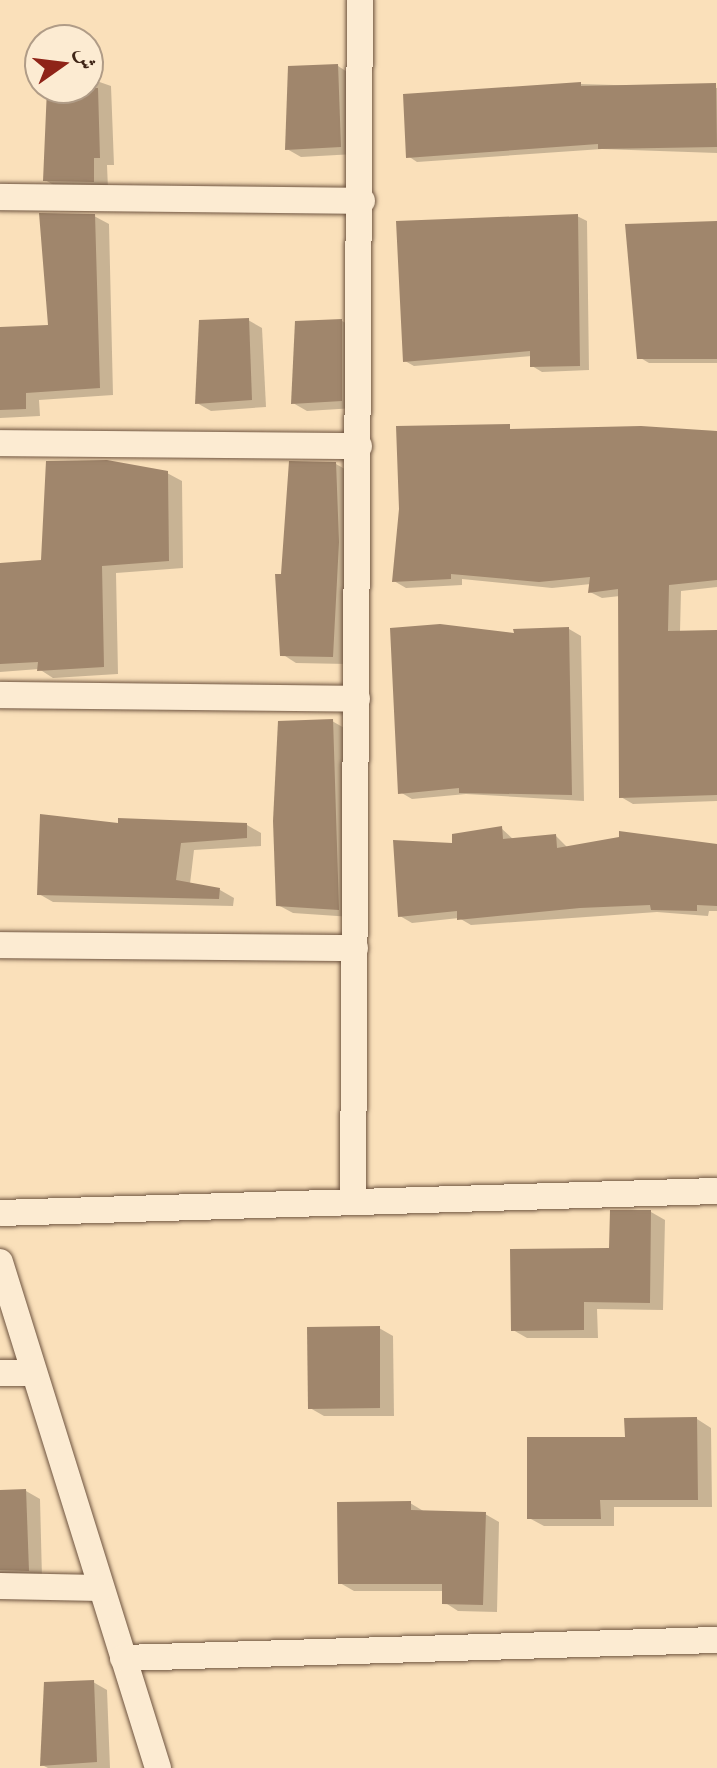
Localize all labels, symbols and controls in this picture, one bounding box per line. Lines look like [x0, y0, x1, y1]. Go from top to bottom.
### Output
north arrow [24, 24, 104, 104]
text: ش [69, 44, 103, 73]

